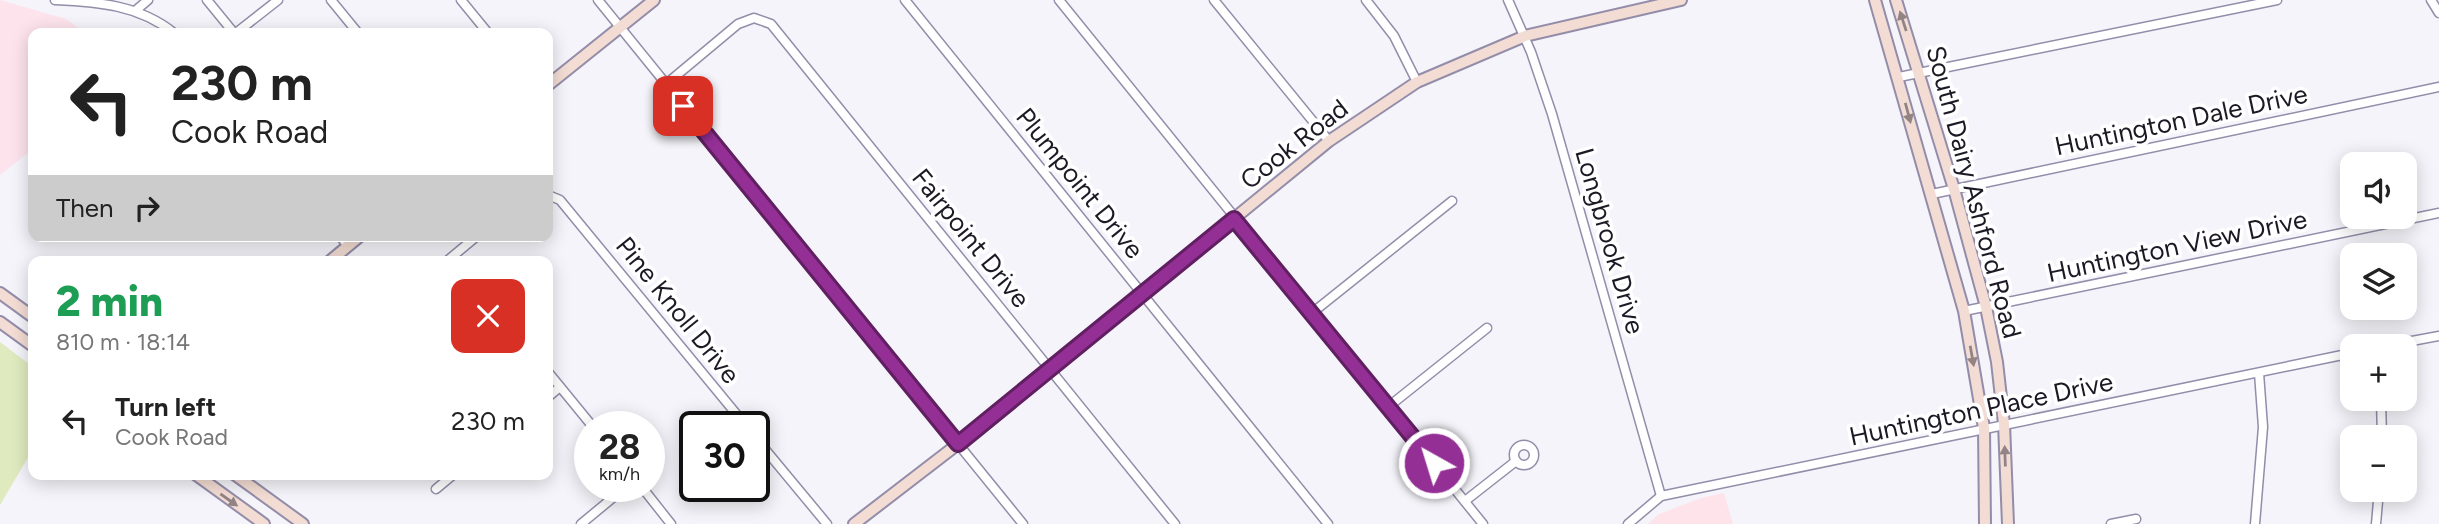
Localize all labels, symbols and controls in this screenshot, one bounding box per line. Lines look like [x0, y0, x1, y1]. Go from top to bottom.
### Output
one-way arrow [1897, 11, 1908, 32]
street label: South Dairy Ashford Road [1920, 42, 2028, 342]
text: 230 m [171, 53, 313, 112]
icon: left [56, 56, 147, 147]
pin [653, 76, 713, 136]
street label: Huntington Dale Drive [2052, 78, 2310, 162]
icon: arrive [664, 87, 702, 125]
street label: Cook Road [1234, 92, 1354, 196]
street label: Plumpoint Drive [1009, 101, 1151, 265]
one-way arrow [1903, 102, 1914, 124]
text: Cook Road [171, 113, 328, 151]
street label: Longbrook Drive [1568, 144, 1652, 338]
map controls [2340, 152, 2417, 502]
button: sound [2340, 152, 2417, 229]
street label: Fairpoint Drive [905, 162, 1037, 314]
icon: right [128, 189, 166, 227]
text: Then [56, 192, 114, 224]
street label: Huntington View Drive [2044, 203, 2310, 289]
street label: Pine Knoll Drive [609, 230, 747, 390]
button: layers [2340, 243, 2417, 320]
text: 2 min [56, 276, 163, 327]
button: close [451, 279, 525, 353]
text: 810 m · 18:14 [56, 328, 190, 356]
button: + [2340, 334, 2417, 411]
one-way arrow [1967, 345, 1978, 367]
street label: Huntington Place Drive [1846, 365, 2116, 453]
text: Turn left [115, 391, 216, 423]
icon: left [56, 402, 94, 440]
text: 230 m [451, 405, 525, 437]
speed limit sign: 30 [679, 411, 770, 502]
text: Cook Road [115, 423, 228, 451]
button: − [2340, 425, 2417, 502]
text: 28 [599, 426, 640, 468]
position arrow [1397, 426, 1471, 500]
one-way arrow [1999, 445, 2010, 467]
text: km/h [599, 463, 640, 485]
one-way arrow [220, 492, 238, 506]

